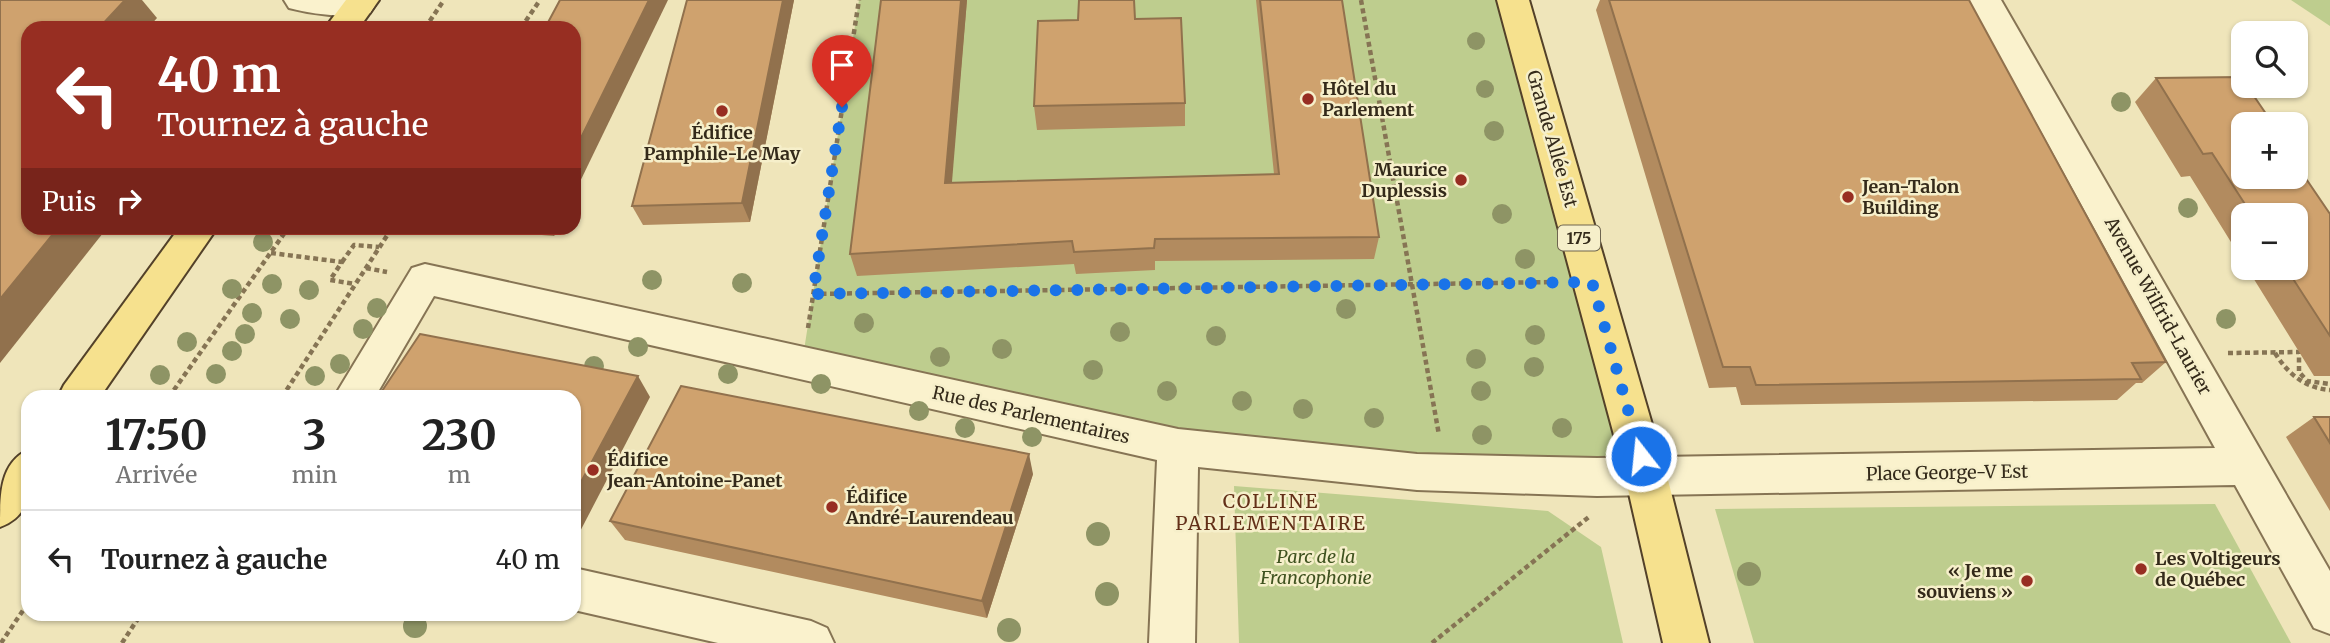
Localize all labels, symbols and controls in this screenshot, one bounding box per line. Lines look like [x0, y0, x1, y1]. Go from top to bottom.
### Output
map controls [2231, 21, 2308, 280]
button: search [2231, 21, 2308, 98]
pin [812, 35, 872, 107]
text: 40 m [157, 44, 281, 105]
icon: arrive [823, 46, 861, 84]
icon: left [42, 49, 133, 140]
street label: Grande Allée Est [1522, 67, 1583, 210]
place label: Hôtel du Parlement [1322, 77, 1415, 121]
marker: Hôtel du Parlement [1300, 91, 1316, 107]
marker: Édifice Pamphile-Le May [714, 103, 730, 119]
text: Tournez à gauche [157, 105, 428, 145]
button: + [2231, 112, 2308, 189]
place label: Édifice Pamphile-Le May [644, 121, 801, 165]
place label: Maurice Duplessis [1361, 158, 1447, 202]
marker: Maurice Duplessis [1453, 172, 1469, 188]
place label: Jean-Talon Building [1861, 175, 1959, 219]
icon: right [110, 182, 148, 220]
text: Puis [42, 185, 96, 218]
marker: Jean-Talon Building [1840, 189, 1856, 205]
button: − [2231, 203, 2308, 280]
street label: Avenue Wilfrid-Laurier [2099, 212, 2217, 399]
road number: 175 [1558, 226, 1600, 250]
street label: Rue des Parlementaires [930, 381, 1132, 448]
text: 17:50 [105, 409, 208, 461]
text: 3 [303, 409, 327, 461]
text: 230 [422, 409, 497, 461]
position arrow [1604, 419, 1678, 493]
place label: Édifice Jean-Antoine-Panet [606, 448, 783, 492]
text: Arrivée [116, 460, 197, 489]
text: min [292, 460, 337, 489]
text: m [448, 460, 471, 489]
street label: Place George-V Est [1866, 460, 2028, 485]
marker: Édifice Jean-Antoine-Panet [585, 462, 601, 478]
place label: Édifice André-Laurendeau [845, 485, 1014, 529]
district label: COLLINE PARLEMENTAIRE [1175, 489, 1367, 535]
marker: Édifice André-Laurendeau [824, 499, 840, 515]
icon: left [42, 540, 80, 578]
text: Tournez à gauche [101, 543, 327, 576]
text: 40 m [496, 543, 560, 576]
park label: Parc de la Francophonie [1259, 545, 1372, 589]
place label: Les Voltigeurs de Québec [2155, 547, 2281, 591]
place label: « Je me souviens » [1917, 559, 2013, 603]
marker: Les Voltigeurs de Québec [2133, 561, 2149, 577]
marker: « Je me souviens » [2019, 573, 2035, 589]

